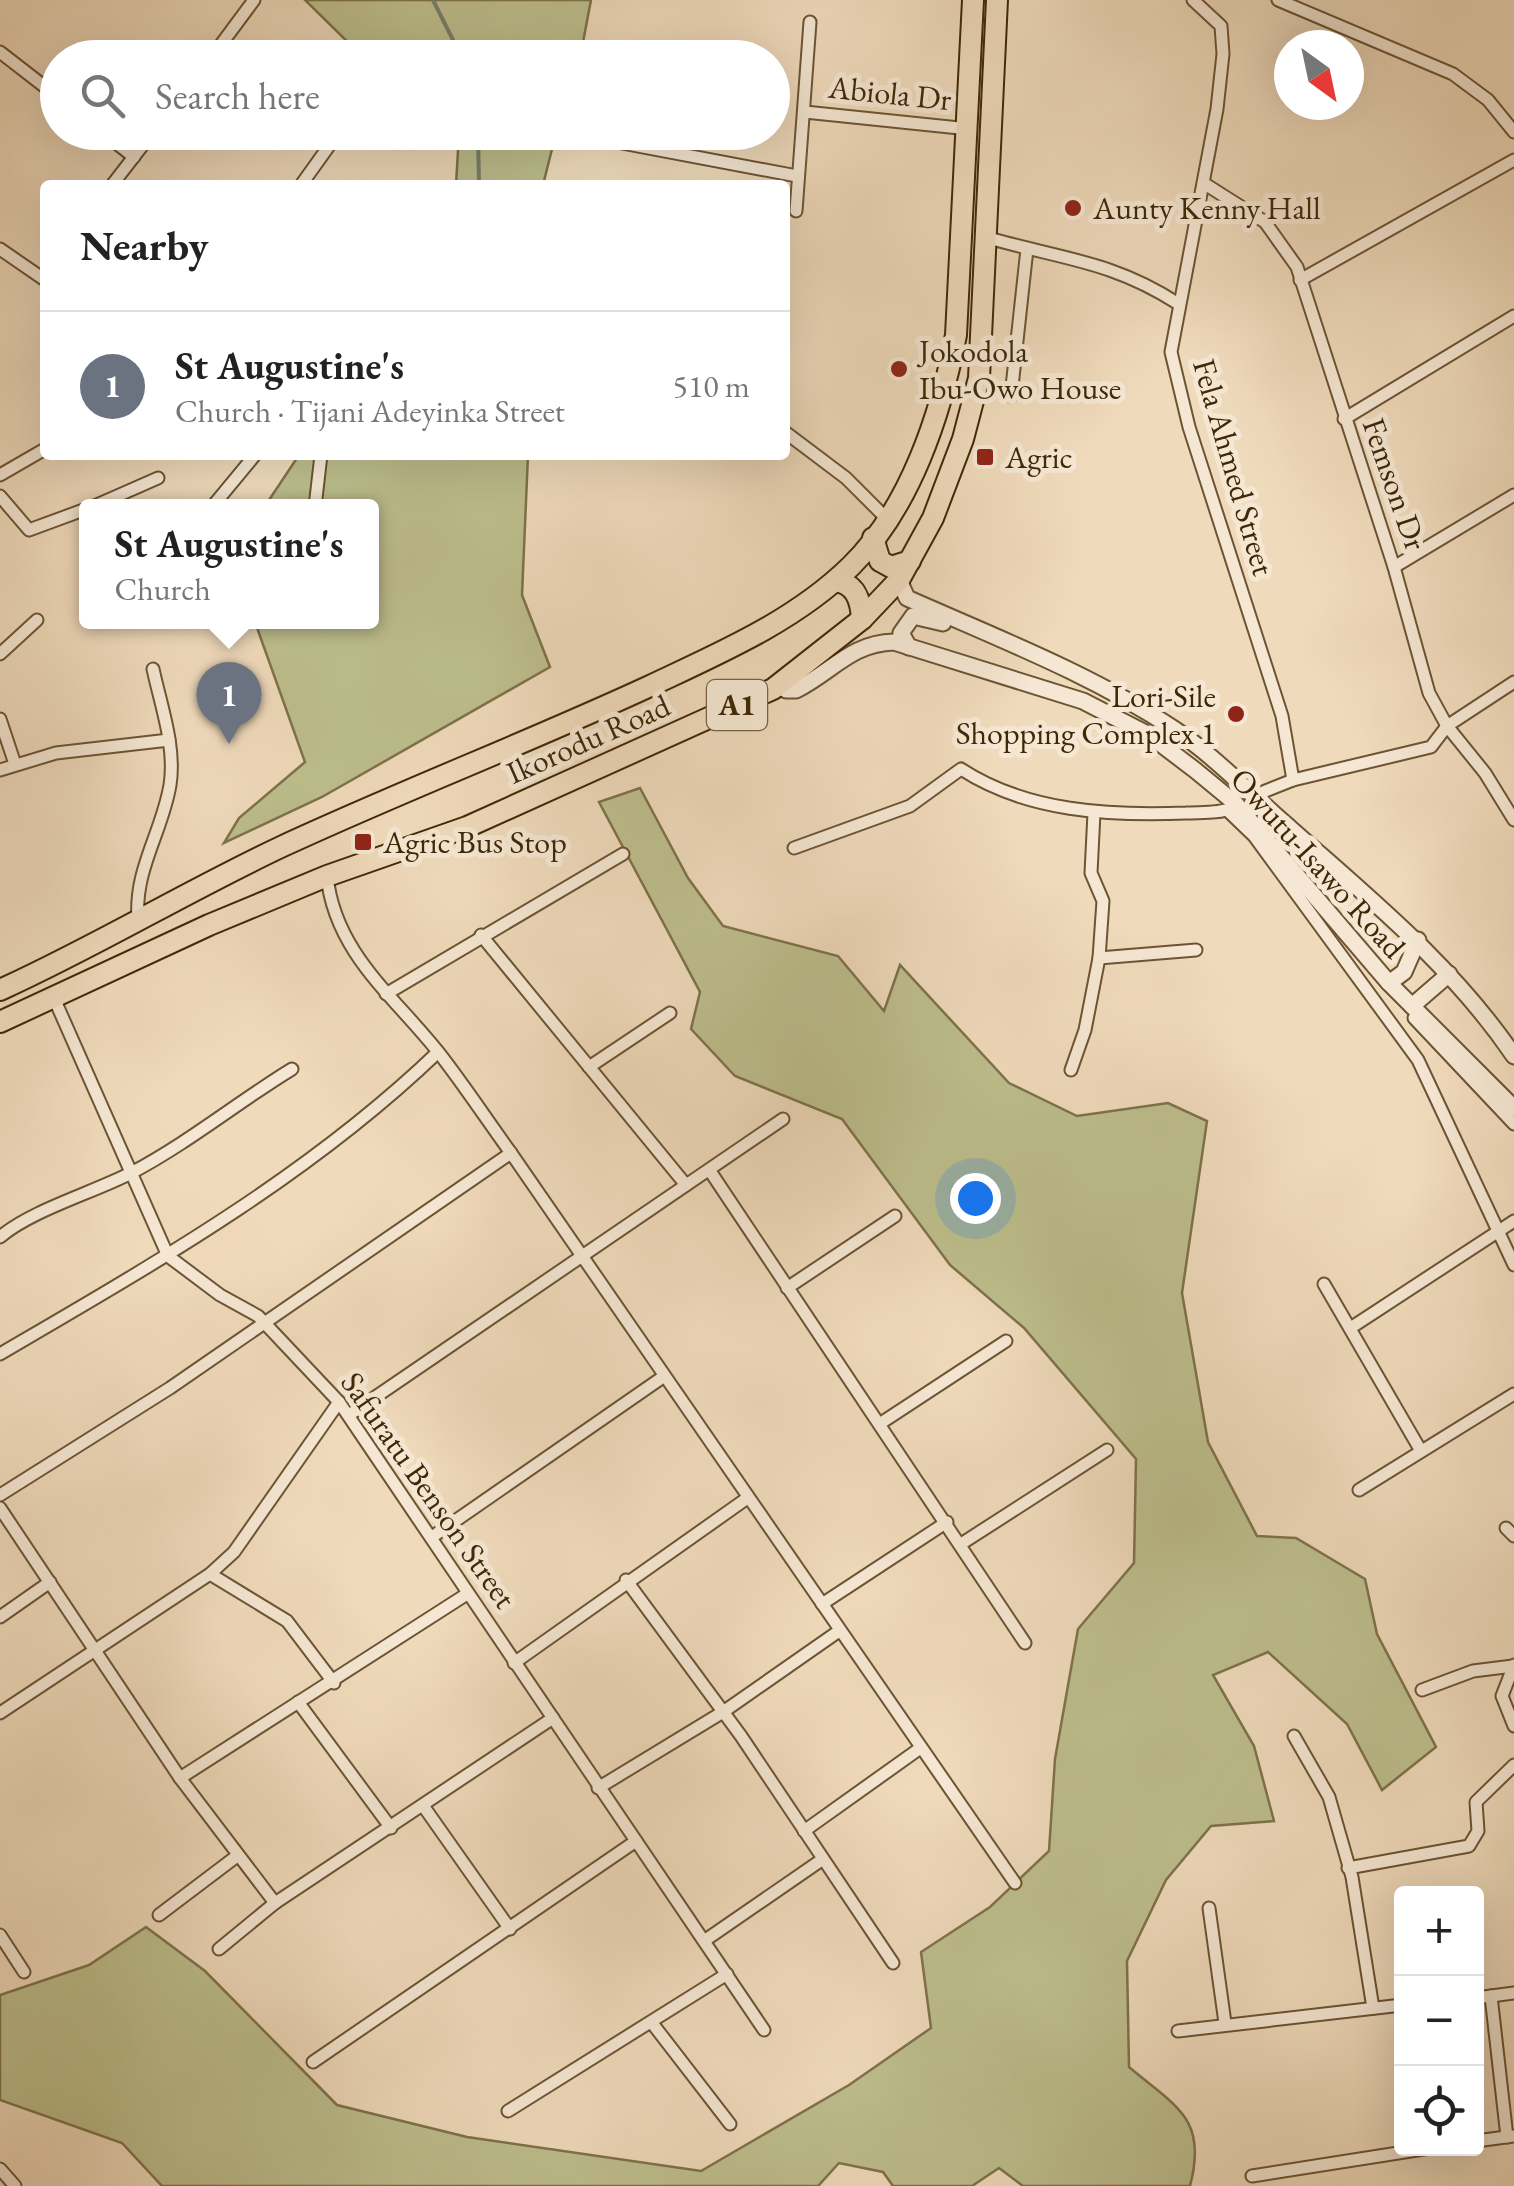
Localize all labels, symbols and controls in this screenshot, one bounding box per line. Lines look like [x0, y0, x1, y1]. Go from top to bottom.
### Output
north arrow [1274, 30, 1364, 120]
search box [40, 40, 790, 150]
street label: Abiola Dr [825, 66, 954, 120]
icon: search [75, 68, 130, 123]
text: Search here [155, 71, 320, 120]
place label: Aunty Kenny Hall [1092, 187, 1321, 229]
marker: Aunty Kenny Hall [1062, 197, 1084, 219]
text: Nearby [80, 218, 209, 273]
place label: Jokodola Ibu-Owo House [916, 330, 1121, 409]
text: St Augustine's [175, 341, 404, 390]
street label: Fela Ahmed Street [1183, 354, 1285, 580]
marker: Jokodola Ibu-Owo House [888, 358, 910, 380]
text: 1 [104, 365, 121, 407]
text: 510 m [673, 365, 750, 407]
text: Church · Tijani Adeyinka Street [175, 390, 565, 432]
street label: Femson Dr [1353, 412, 1437, 556]
place label: Agric [1004, 436, 1073, 478]
marker: Agric [974, 446, 996, 468]
popup [79, 499, 379, 629]
text: St Augustine's [115, 519, 343, 568]
text: Church [115, 568, 211, 610]
pin: 1 [196, 662, 262, 744]
place label: Lori-Sile Shopping Complex 1 [956, 675, 1216, 754]
road number: A1 [707, 680, 767, 730]
street label: Ikorodu Road [500, 684, 677, 794]
marker: Lori-Sile Shopping Complex 1 [1225, 703, 1247, 725]
street label: Owutu-Isawo Road [1221, 759, 1415, 968]
place label: Agric Bus Stop [382, 821, 567, 863]
marker: Agric Bus Stop [352, 831, 374, 853]
your location [950, 1173, 1001, 1224]
street label: Safuratu Benson Street [332, 1364, 526, 1616]
map controls [1394, 1886, 1484, 2156]
button: + [1394, 1886, 1484, 1976]
button: − [1394, 1976, 1484, 2066]
button: locate [1394, 2066, 1484, 2156]

